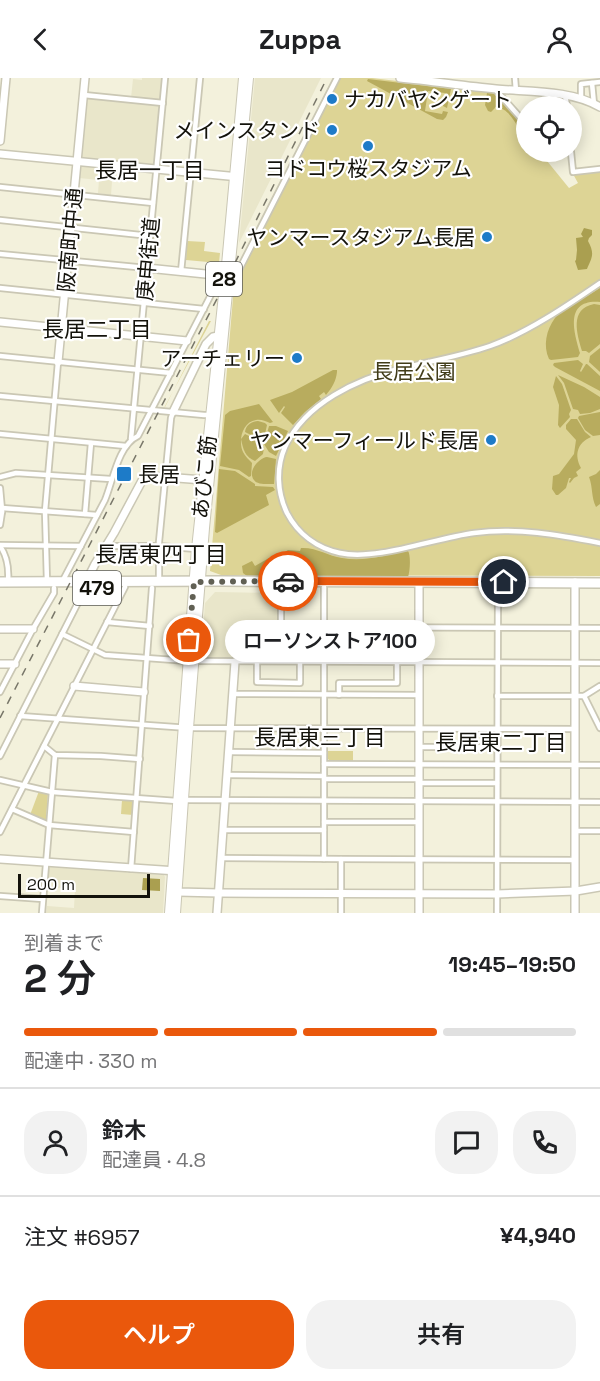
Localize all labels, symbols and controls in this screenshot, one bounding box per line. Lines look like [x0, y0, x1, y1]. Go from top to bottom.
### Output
text: Zuppa [259, 22, 341, 57]
icon: back [24, 23, 57, 56]
icon: person [543, 23, 576, 56]
place label: ナカバヤシゲート [344, 86, 512, 113]
marker: ナカバヤシゲート [325, 92, 339, 106]
map controls [516, 96, 582, 162]
button: locate [516, 96, 582, 162]
place label: メインスタンド [173, 117, 320, 144]
marker: メインスタンド [325, 123, 339, 137]
marker: ヨドコウ桜スタジアム [361, 139, 375, 153]
place label: ヨドコウ桜スタジアム [264, 155, 472, 182]
district label: 長居一丁目 [95, 156, 205, 184]
street label: 阪南町中通 [52, 187, 88, 293]
street label: 庚申街道 [131, 216, 165, 302]
place label: ヤンマースタジアム長居 [247, 224, 475, 251]
marker: ヤンマースタジアム長居 [480, 230, 494, 244]
road number: 28 [206, 262, 242, 296]
district label: 長居二丁目 [42, 315, 152, 343]
place label: アーチェリー [160, 345, 285, 372]
marker: アーチェリー [290, 351, 304, 365]
park label: 長居公園 [372, 358, 456, 385]
place label: ヤンマーフィールド長居 [250, 427, 479, 454]
marker: ヤンマーフィールド長居 [484, 433, 498, 447]
street label: あびこ筋 [186, 434, 222, 520]
place label: 長居 [138, 461, 180, 488]
marker: 長居 [115, 465, 133, 483]
district label: 長居東四丁目 [95, 540, 227, 568]
courier [258, 551, 318, 611]
pin [478, 556, 529, 607]
icon: car [272, 565, 305, 598]
icon: home [487, 565, 520, 598]
road number: 479 [73, 571, 121, 605]
pin [163, 614, 214, 665]
callout: ローソンストア100 [225, 619, 435, 661]
icon: bag [172, 623, 205, 656]
text: ローソンストア100 [243, 628, 417, 654]
district label: 長居東三丁目 [254, 723, 386, 751]
district label: 長居東二丁目 [435, 728, 567, 756]
scale bar [18, 871, 150, 898]
text: 200 m [27, 874, 75, 895]
text: 到着まで [24, 930, 104, 956]
text: 19:45–19:50 [448, 950, 576, 978]
text: 2 分 [24, 954, 96, 1003]
text: 配達中 · 330 m [24, 1048, 157, 1074]
button: person [24, 1111, 87, 1174]
button: chat [435, 1111, 498, 1174]
button: phone [513, 1111, 576, 1174]
text: 鈴木 [102, 1116, 146, 1144]
text: 配達員 · 4.8 [102, 1147, 206, 1173]
text: ¥4,940 [500, 1221, 576, 1249]
text: 注文 #6957 [24, 1223, 140, 1251]
button: ヘルプ [24, 1300, 294, 1369]
button: 共有 [306, 1300, 576, 1369]

